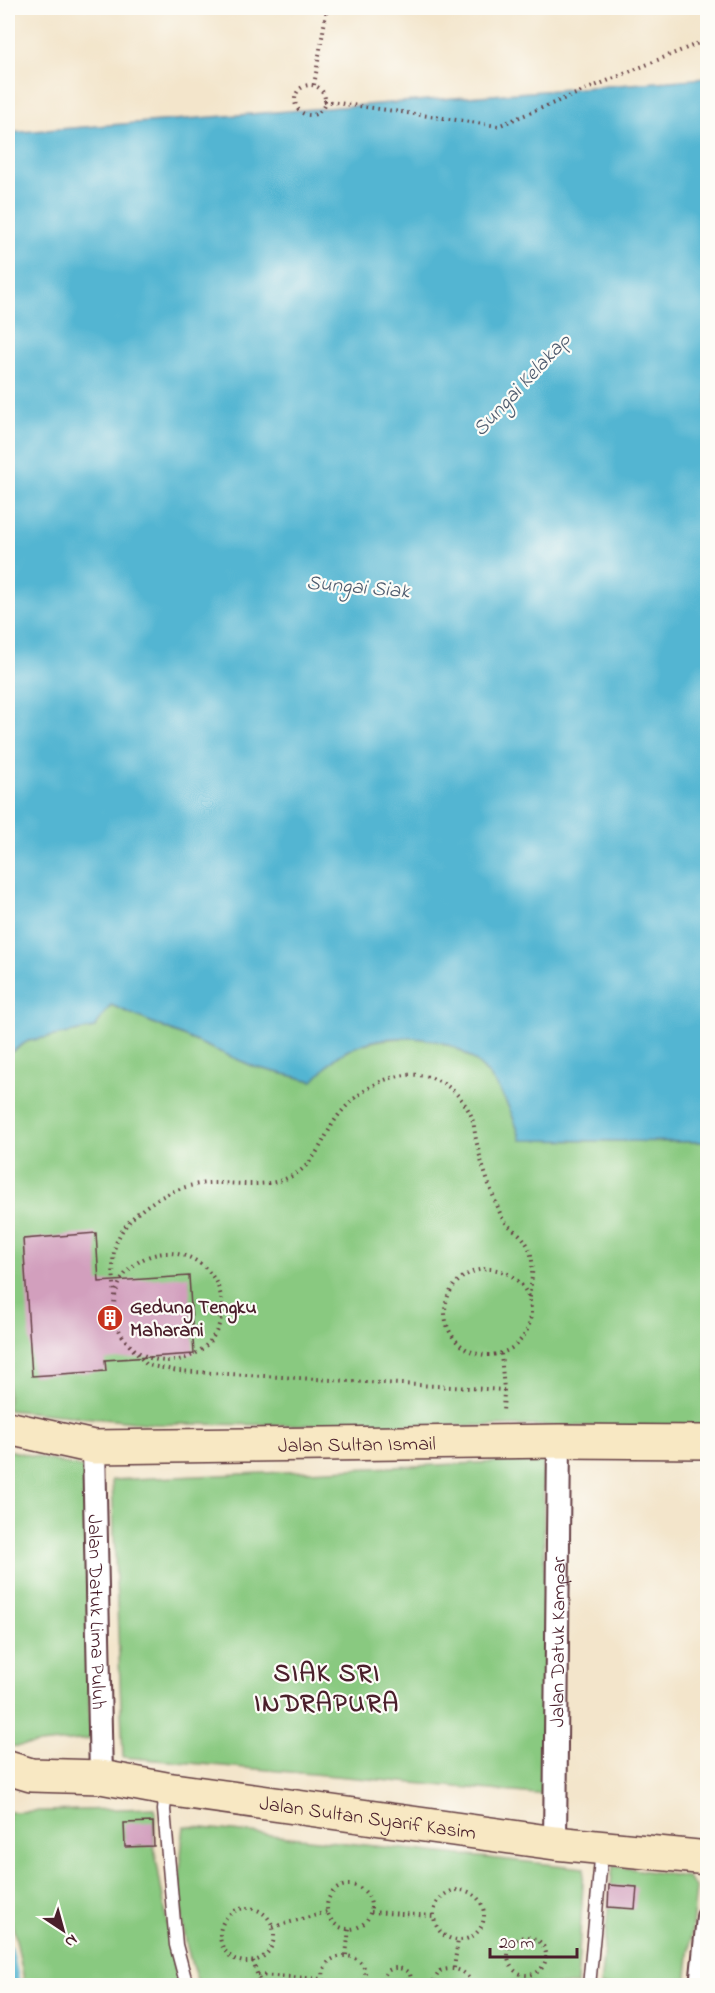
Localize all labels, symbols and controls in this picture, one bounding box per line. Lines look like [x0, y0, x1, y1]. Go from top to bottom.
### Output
water label: Sungai Kelakap [466, 326, 580, 445]
water label: Sungai Siak [305, 569, 411, 609]
place label: Gedung Tengku Maharani [130, 1294, 257, 1346]
building icon: Gedung Tengku Maharani [95, 1303, 125, 1333]
street label: Jalan Sultan Ismail [278, 1431, 436, 1462]
street label: Jalan Datuk Lima Puluh [78, 1514, 112, 1710]
street label: Jalan Datuk Kampar [544, 1556, 575, 1728]
district label: SIAK SRI INDRAPURA [254, 1656, 400, 1724]
street label: Jalan Sultan Syarif Kasim [257, 1790, 478, 1849]
north arrow [33, 1900, 93, 1960]
scale bar [490, 1921, 577, 1959]
text: N [59, 1928, 82, 1954]
text: 20 m [499, 1931, 534, 1957]

